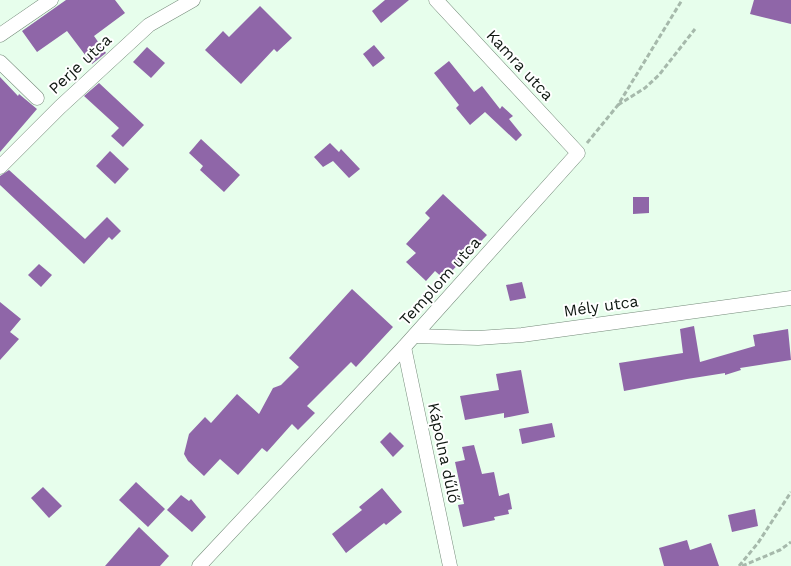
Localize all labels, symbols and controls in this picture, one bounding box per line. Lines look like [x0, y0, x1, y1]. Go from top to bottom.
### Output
street label: Kamra utca [482, 26, 558, 104]
street label: Perje utca [45, 30, 115, 98]
street label: Templom utca [395, 233, 485, 329]
street label: Mély utca [562, 291, 640, 321]
street label: Kápolna dűlő [424, 401, 464, 505]

